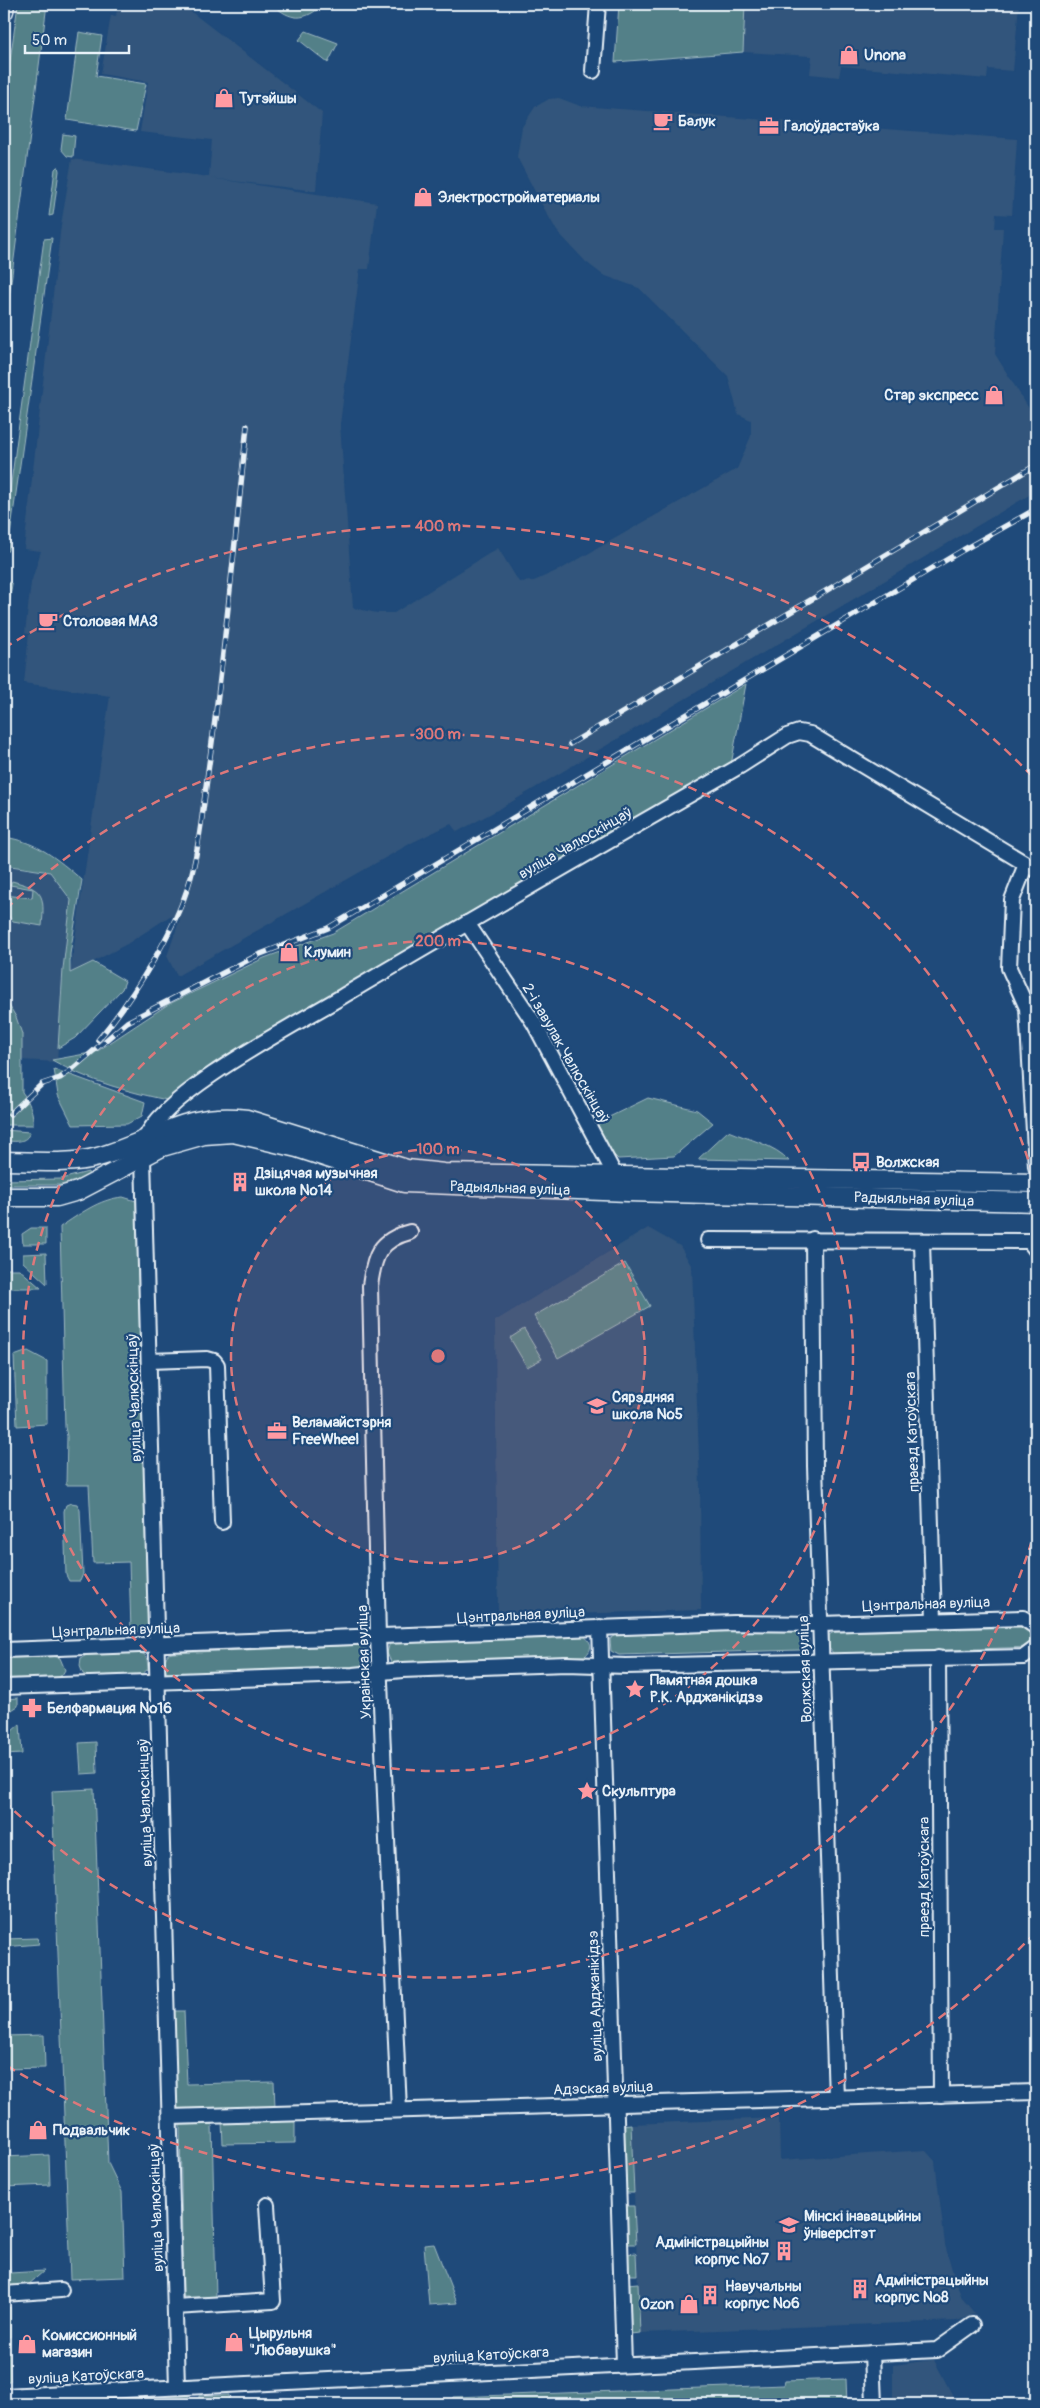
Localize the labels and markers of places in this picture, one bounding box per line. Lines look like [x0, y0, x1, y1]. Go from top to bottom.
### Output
shop icon: Unona [838, 44, 860, 66]
place label: Unona [864, 46, 906, 65]
shop icon: Тутэйшы [213, 87, 235, 109]
place label: Тутэйшы [238, 89, 297, 108]
cafe icon: Балук [652, 110, 674, 132]
place label: Балук [678, 112, 716, 131]
office icon: Галоўдастаўка [758, 115, 780, 137]
place label: Галоўдастаўка [784, 117, 880, 136]
shop icon: Электростройматериалы [412, 186, 434, 208]
place label: Электростройматериалы [438, 188, 600, 207]
shop icon: Стар экспресс [983, 384, 1005, 406]
place label: Стар экспресс [884, 386, 979, 405]
cafe icon: Столовая МАЗ [37, 610, 59, 632]
place label: Столовая МАЗ [63, 612, 158, 631]
shop icon: Клумин [278, 941, 300, 963]
place label: Клумин [304, 943, 351, 962]
bus stop icon: Волжская [850, 1151, 872, 1173]
place label: Волжская [876, 1153, 939, 1172]
place label: Дзіцячая музычная школа №14 [254, 1164, 377, 1200]
building icon: Дзіцячая музычная школа №14 [229, 1171, 251, 1193]
centre of rings [429, 1347, 447, 1365]
place label: Сярэдняя школа №5 [612, 1388, 683, 1424]
school or university icon: Сярэдняя школа №5 [586, 1395, 608, 1417]
place label: Веламайстэрня FreeWheel [292, 1413, 391, 1449]
office icon: Веламайстэрня FreeWheel [266, 1420, 288, 1442]
place label: Памятная дошка Р.К. Арджанікідзэ [650, 1671, 763, 1707]
place icon: Памятная дошка Р.К. Арджанікідзэ [624, 1678, 646, 1700]
pharmacy icon: Белфармация №16 [21, 1697, 43, 1719]
place label: Белфармация №16 [47, 1699, 172, 1718]
place icon: Скульптура [576, 1780, 598, 1802]
place label: Скульптура [602, 1782, 676, 1801]
shop icon: Подвальчик [27, 2119, 49, 2141]
place label: Подвальчик [53, 2121, 130, 2140]
place label: Мінскі інавацыйны ўніверсітэт [803, 2207, 921, 2243]
school or university icon: Мінскі інавацыйны ўніверсітэт [778, 2214, 800, 2236]
place label: Адміністрацыйны корпус №7 [655, 2233, 769, 2269]
building icon: Адміністрацыйны корпус №7 [773, 2240, 795, 2262]
place label: Адміністрацыйны корпус №8 [875, 2271, 989, 2307]
place label: Навучальны корпус №6 [725, 2277, 802, 2313]
building icon: Адміністрацыйны корпус №8 [849, 2278, 871, 2300]
building icon: Навучальны корпус №6 [699, 2284, 721, 2306]
shop icon: Ozon [678, 2293, 700, 2315]
place label: Ozon [640, 2295, 674, 2314]
place label: Цырульня "Любавушка" [249, 2324, 337, 2360]
place label: Комиссионный магазин [42, 2326, 137, 2362]
shop icon: Цырульня "Любавушка" [223, 2331, 245, 2353]
shop icon: Комиссионный магазин [16, 2333, 38, 2355]

